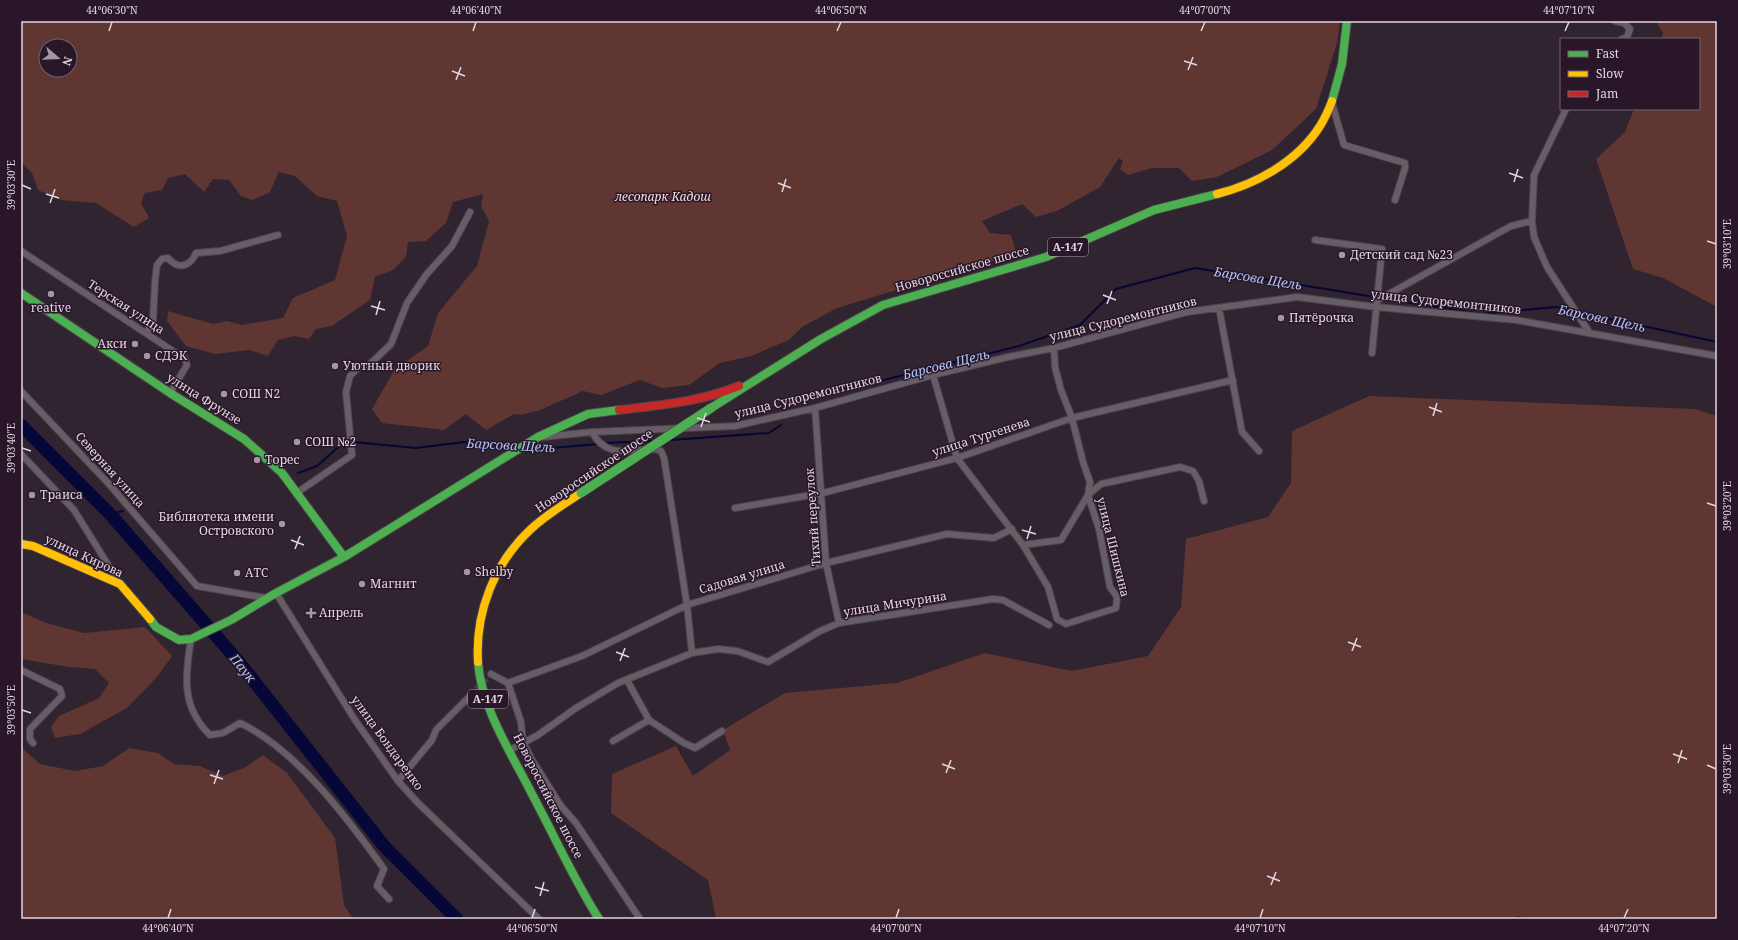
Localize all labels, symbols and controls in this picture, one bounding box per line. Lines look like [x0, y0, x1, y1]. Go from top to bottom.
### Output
text: 44°06'30"N [86, 3, 138, 17]
text: 44°06'40"N [450, 3, 502, 17]
text: 44°06'50"N [815, 3, 867, 17]
text: 44°07'00"N [1179, 3, 1231, 17]
text: 44°07'10"N [1543, 3, 1595, 17]
north arrow [38, 38, 78, 78]
legend [1560, 38, 1700, 110]
text: Fast [1596, 45, 1619, 62]
text: N [59, 55, 76, 68]
text: Slow [1596, 65, 1624, 82]
text: Jam [1595, 85, 1618, 102]
text: 39°03'30"E [4, 160, 18, 210]
park label: лесопарк Кадош [614, 188, 711, 205]
text: 39°03'10"E [1720, 219, 1734, 269]
road number: А-147 [1048, 238, 1088, 256]
street label: Новороссийское шоссе [893, 241, 1031, 296]
place label: Детский сад №23 [1350, 246, 1453, 263]
marker: Детский сад №23 [1337, 250, 1347, 260]
water label: Барсова Щель [1212, 262, 1303, 294]
street label: Терская улица [85, 275, 168, 338]
street label: улица Судоремонтников [1370, 285, 1522, 318]
marker: reative [46, 289, 56, 299]
street label: улица Судоремонтников [1048, 292, 1198, 345]
place label: reative [31, 299, 71, 316]
water label: Барсова Щель [1556, 300, 1648, 336]
place label: Пятёрочка [1289, 309, 1354, 326]
marker: Пятёрочка [1276, 313, 1286, 323]
place label: Акси [97, 335, 127, 352]
marker: Акси [130, 339, 140, 349]
water label: Барсова Щель [900, 344, 991, 384]
place label: СДЭК [155, 347, 188, 364]
marker: СДЭК [142, 351, 152, 361]
place label: Уютный дворик [343, 357, 441, 374]
marker: Уютный дворик [330, 361, 340, 371]
street label: улица Фрунзе [164, 369, 245, 428]
street label: улица Судоремонтников [733, 369, 883, 422]
place label: СОШ N2 [232, 385, 280, 402]
marker: СОШ N2 [219, 389, 229, 399]
street label: улица Тургенева [930, 413, 1032, 460]
text: 39°03'40"E [4, 423, 18, 473]
street label: Новороссийское шоссе [532, 425, 656, 516]
street label: Северная улица [72, 428, 149, 511]
place label: СОШ №2 [305, 433, 356, 450]
water label: Барсова Щель [465, 434, 556, 456]
marker: СОШ №2 [292, 437, 302, 447]
place label: Торес [265, 451, 299, 468]
marker: Торес [252, 455, 262, 465]
street label: Тихий переулок [801, 466, 824, 567]
text: 39°03'20"E [1720, 481, 1734, 531]
place label: Траиса [40, 486, 83, 503]
marker: Траиса [27, 490, 37, 500]
street label: улица Шишкина [1093, 495, 1134, 599]
place label: Библиотека имени Островского [159, 508, 274, 539]
marker: Библиотека имени Островского [277, 519, 287, 529]
street label: улица Кирова [42, 530, 126, 581]
street label: Садовая улица [697, 555, 787, 598]
place label: Shelby [475, 563, 513, 580]
place label: АТС [245, 564, 268, 581]
marker: Shelby [462, 567, 472, 577]
marker: АТС [232, 568, 242, 578]
place label: Магнит [370, 575, 417, 592]
marker: Магнит [357, 579, 367, 589]
street label: улица Мичурина [842, 587, 948, 620]
place label: Апрель [319, 604, 364, 621]
marker: Апрель [306, 608, 316, 618]
water label: Паук [225, 649, 260, 687]
text: 39°03'50"E [4, 685, 18, 735]
road number: А-147 [468, 690, 508, 708]
street label: улица Бондаренко [347, 692, 428, 793]
street label: Новороссийское шоссе [509, 730, 587, 861]
text: 39°03'30"E [1720, 744, 1734, 794]
text: 44°06'40"N [142, 921, 194, 935]
text: 44°06'50"N [506, 921, 558, 935]
text: 44°07'00"N [870, 921, 922, 935]
text: 44°07'10"N [1234, 921, 1286, 935]
text: 44°07'20"N [1598, 921, 1650, 935]

